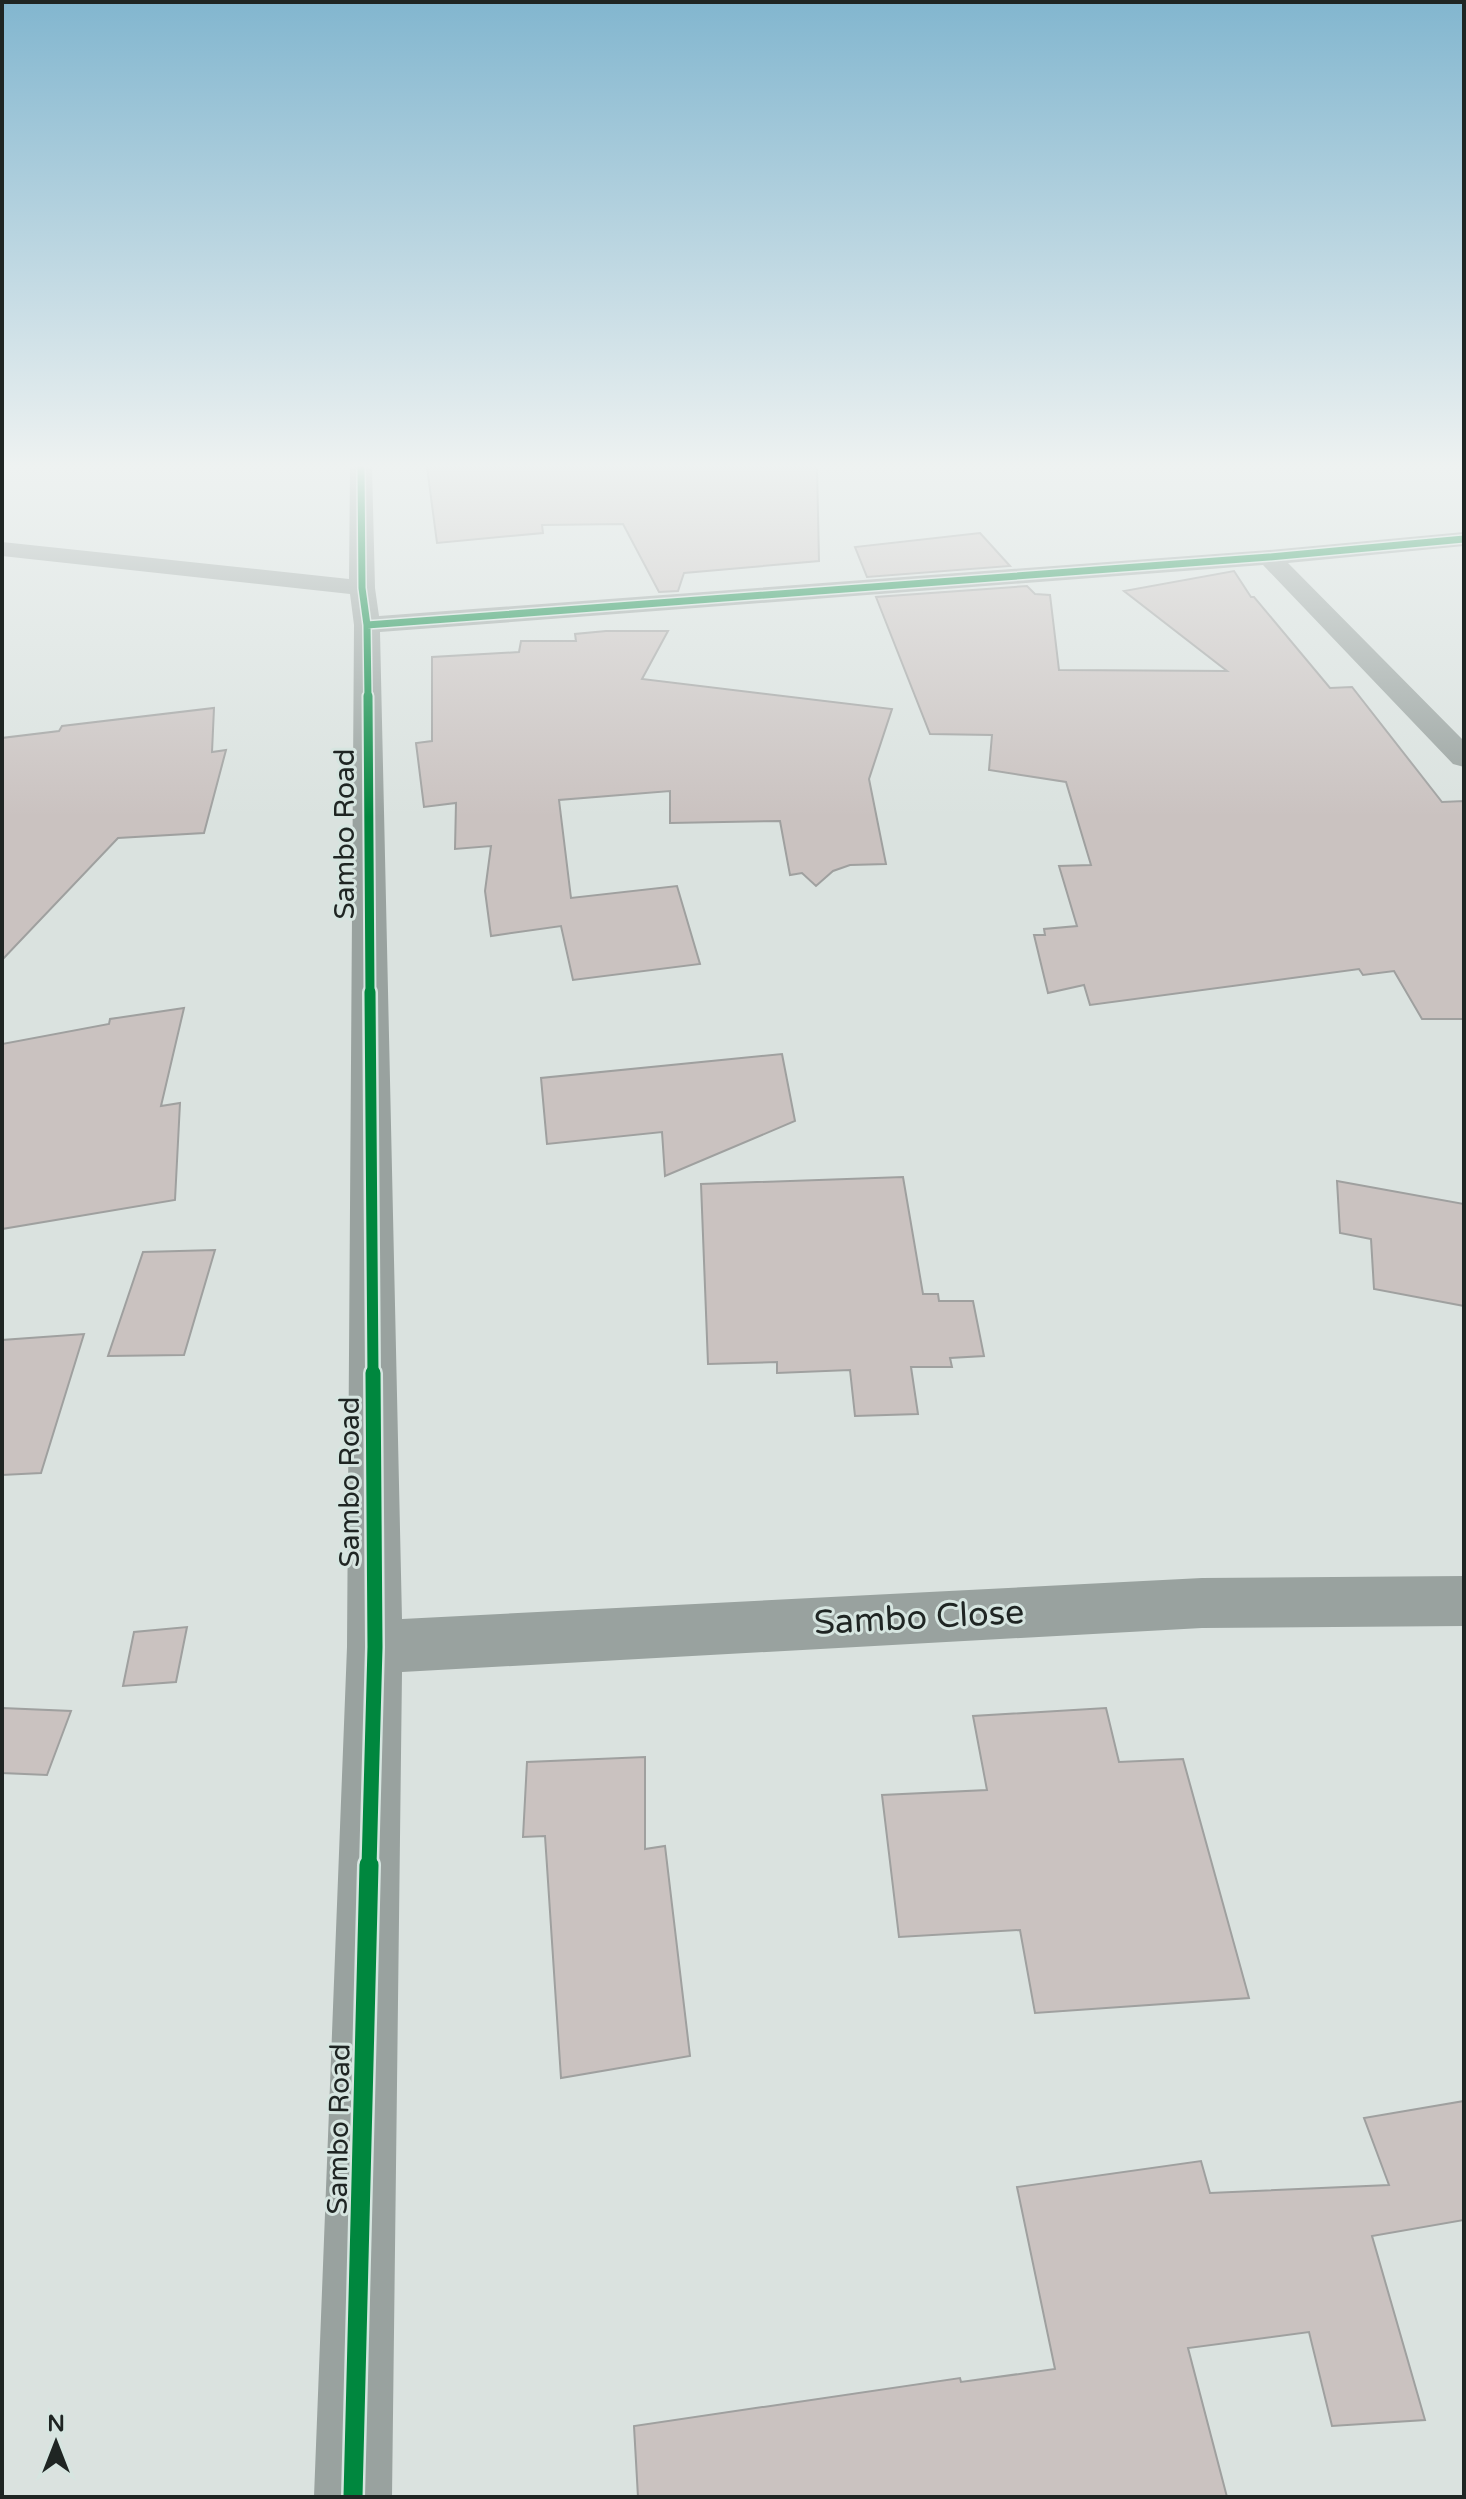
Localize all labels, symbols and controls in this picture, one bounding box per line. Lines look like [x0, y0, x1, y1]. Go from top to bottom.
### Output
street label: Sambo Road [328, 748, 362, 920]
street label: Sambo Road [333, 1396, 367, 1568]
street label: Sambo Close [813, 1592, 1025, 1644]
street label: Sambo Road [321, 2043, 357, 2215]
north arrow [16, 2403, 96, 2483]
text: N [47, 2411, 65, 2437]

